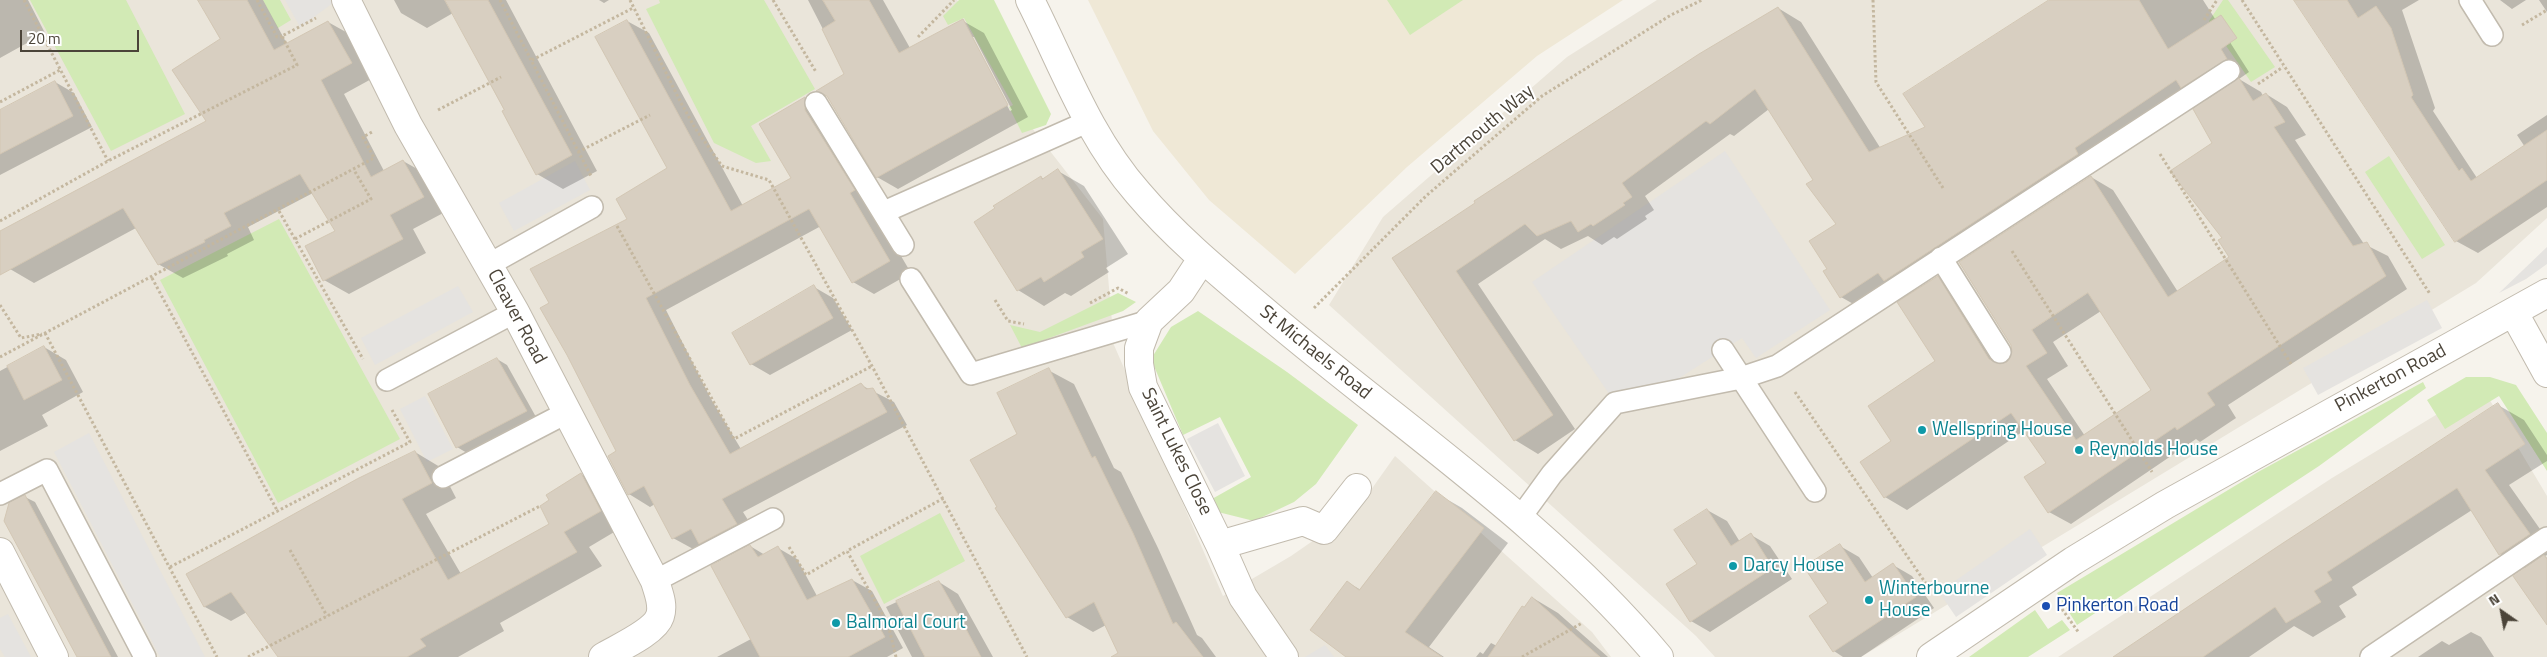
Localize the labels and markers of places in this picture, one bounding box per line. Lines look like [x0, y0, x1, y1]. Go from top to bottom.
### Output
place label: Wellspring House [1932, 419, 2072, 441]
marker: Wellspring House [1916, 424, 1928, 436]
place label: Reynolds House [2089, 439, 2218, 461]
marker: Reynolds House [2073, 444, 2085, 456]
place label: Darcy House [1743, 555, 1844, 577]
marker: Darcy House [1727, 560, 1739, 572]
place label: Winterbourne House [1879, 578, 1989, 622]
marker: Winterbourne House [1863, 594, 1875, 606]
place label: Pinkerton Road [2056, 595, 2179, 617]
marker: Pinkerton Road [2040, 600, 2052, 612]
place label: Balmoral Court [846, 612, 966, 634]
marker: Balmoral Court [830, 617, 842, 629]

